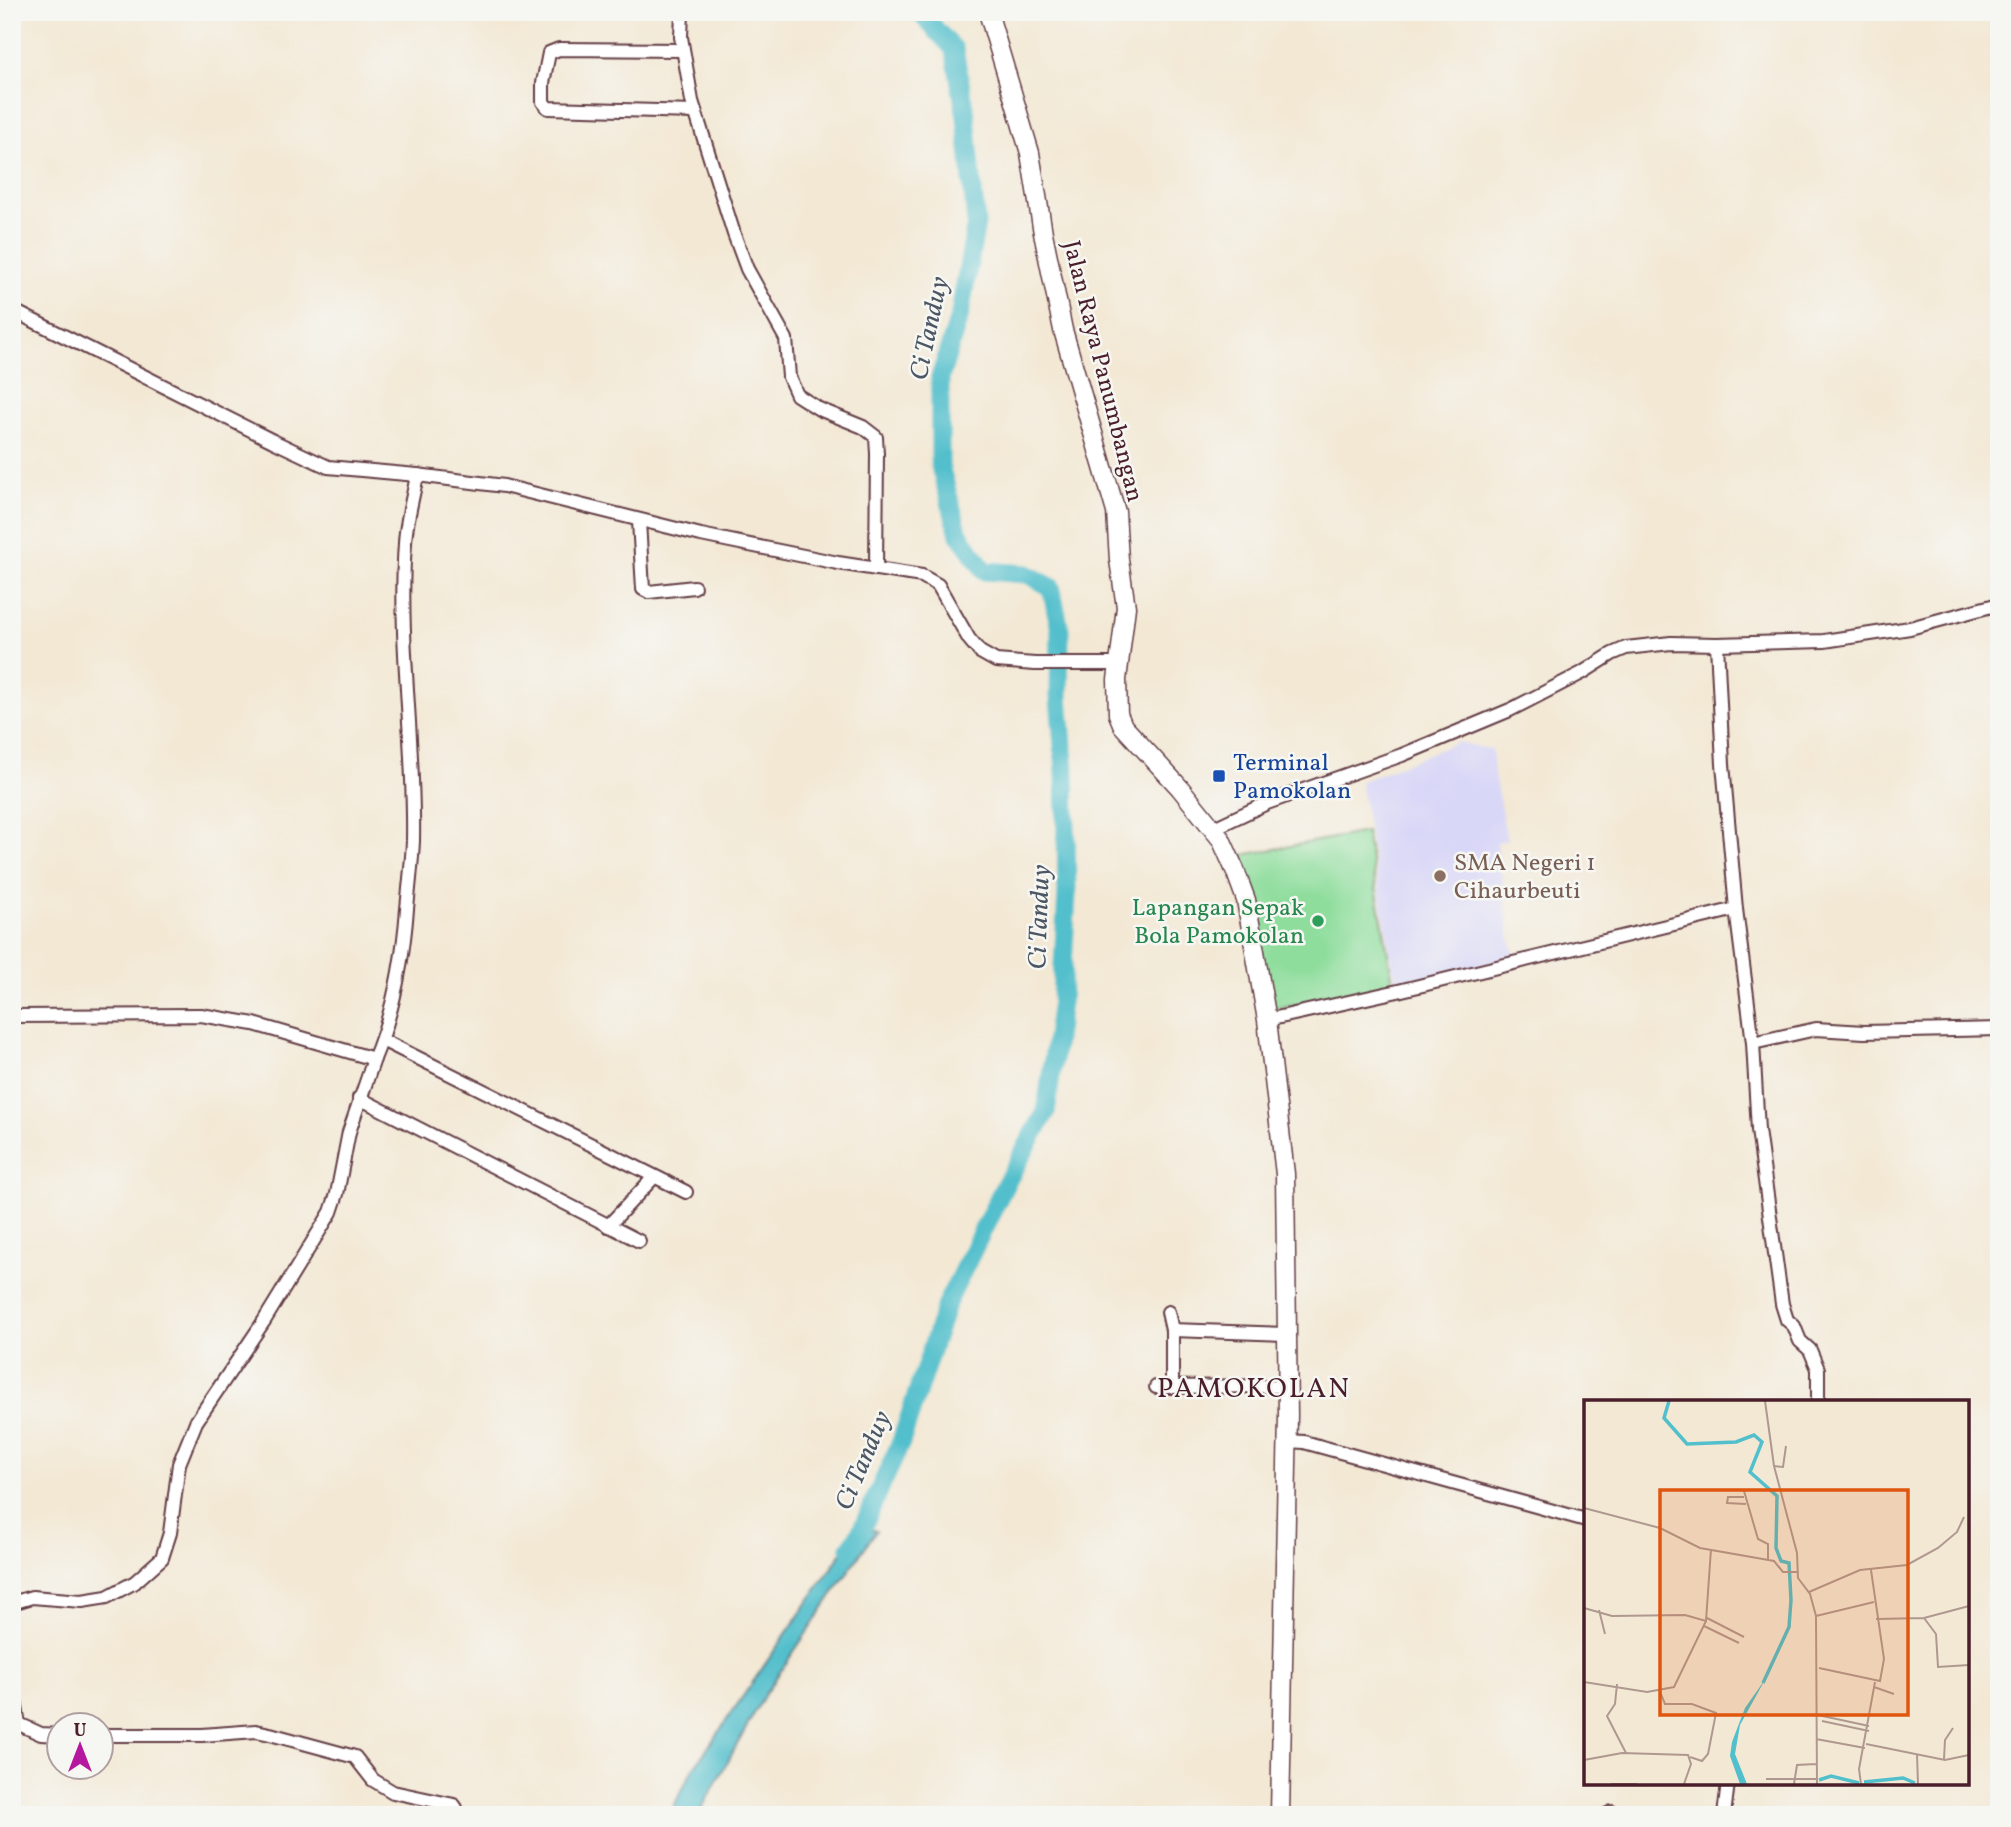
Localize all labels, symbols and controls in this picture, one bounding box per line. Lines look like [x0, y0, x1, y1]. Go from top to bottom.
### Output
street label: Jalan Raya Panumbangan [1053, 237, 1151, 506]
water label: Ci Tanduy [901, 273, 959, 384]
place label: Terminal Pamokolan [1233, 747, 1351, 809]
marker: Terminal Pamokolan [1211, 768, 1227, 784]
place label: SMA Negeri 1 Cihaurbeuti [1454, 847, 1596, 909]
water label: Ci Tanduy [1020, 864, 1060, 970]
marker: SMA Negeri 1 Cihaurbeuti [1432, 868, 1448, 884]
place label: Lapangan Sepak Bola Pamokolan [1132, 892, 1304, 954]
marker: Lapangan Sepak Bola Pamokolan [1310, 913, 1326, 929]
district label: PAMOKOLAN [1157, 1370, 1351, 1409]
inset map [1584, 1400, 1969, 1785]
water label: Ci Tanduy [827, 1405, 901, 1516]
north arrow [46, 1712, 116, 1782]
text: U [73, 1718, 87, 1744]

